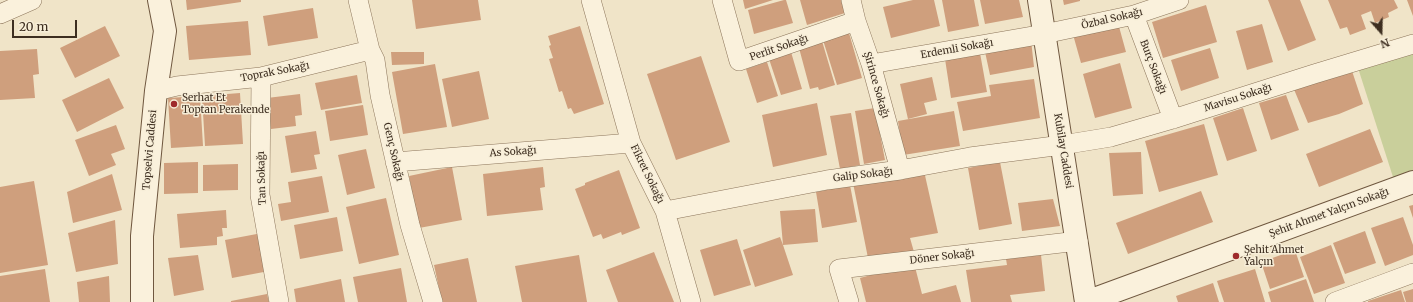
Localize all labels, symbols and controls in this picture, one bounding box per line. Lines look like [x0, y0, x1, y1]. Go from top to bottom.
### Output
street label: Özbal Sokağı [1080, 6, 1144, 32]
scale bar [14, 12, 79, 38]
north arrow [1361, 12, 1401, 52]
text: 20 m [19, 19, 48, 34]
street label: Perlit Sokağı [748, 32, 810, 64]
text: N [1379, 35, 1392, 51]
street label: Erdemli Sokağı [920, 37, 994, 61]
street label: Burç Sokağı [1137, 38, 1169, 96]
street label: Şirince Sokağı [861, 50, 891, 120]
street label: Toprak Sokağı [240, 59, 310, 85]
street label: Mavisu Sokağı [1203, 81, 1273, 115]
place label: Serhat Et Toptan Perakende [182, 92, 269, 116]
marker: Serhat Et Toptan Perakende [169, 99, 179, 109]
street label: Topselvi Caddesi [141, 109, 159, 191]
street label: Kubilay Caddesi [1051, 112, 1075, 190]
street label: Genç Sokağı [380, 122, 406, 182]
street label: Fikret Sokağı [628, 143, 666, 205]
street label: As Sokağı [489, 144, 537, 160]
street label: Tan Sokağı [255, 151, 269, 205]
street label: Galip Sokağı [832, 165, 894, 185]
street label: Şehit Ahmet Yalçın Sokağı [1267, 186, 1391, 240]
place label: Şehit Ahmet Yalçın [1244, 244, 1304, 268]
street label: Döner Sokağı [909, 247, 975, 267]
marker: Şehit Ahmet Yalçın [1231, 251, 1241, 261]

